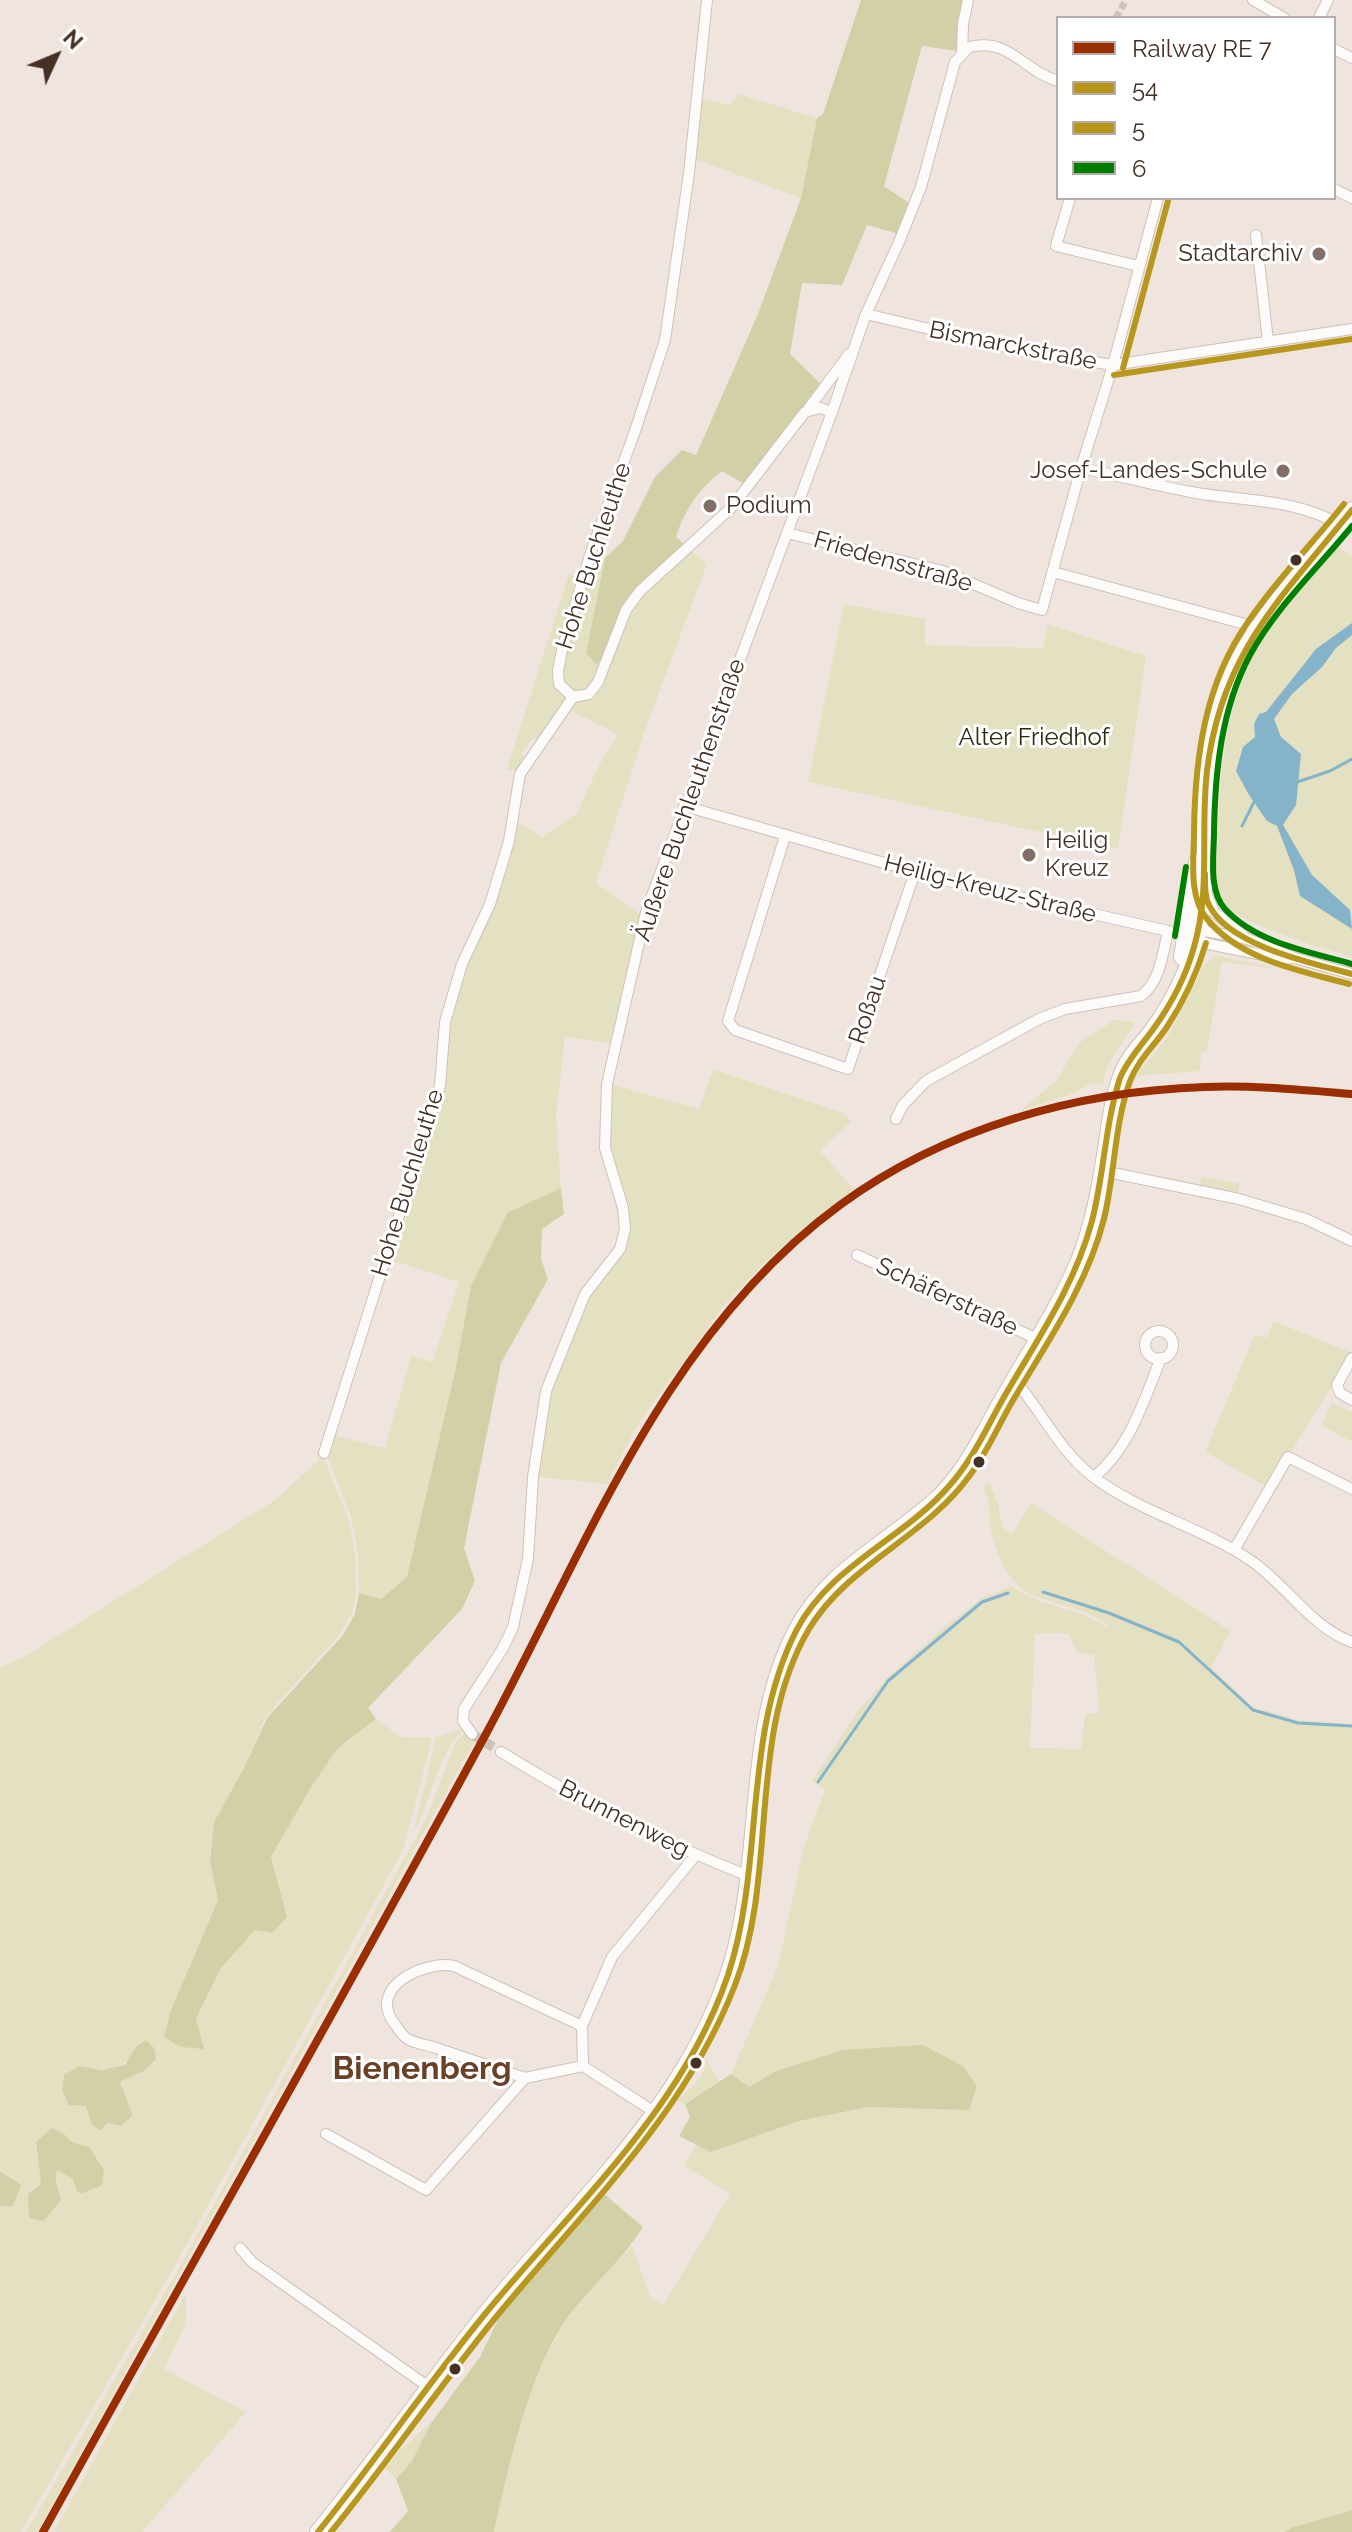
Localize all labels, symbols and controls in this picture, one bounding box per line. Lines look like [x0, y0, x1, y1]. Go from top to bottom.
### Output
north arrow [16, 16, 96, 96]
legend [1056, 16, 1336, 200]
text: N [58, 24, 88, 54]
text: Railway RE 7 [1132, 34, 1272, 63]
text: 54 [1132, 74, 1158, 103]
text: 5 [1132, 114, 1145, 143]
text: 6 [1132, 154, 1146, 183]
place label: Stadtarchiv [1178, 240, 1303, 268]
marker: Stadtarchiv [1310, 245, 1328, 263]
street label: Bismarckstraße [927, 316, 1099, 376]
place label: Josef-Landes-Schule [1030, 457, 1267, 485]
street label: Hohe Buchleuthe [550, 459, 638, 653]
marker: Josef-Landes-Schule [1274, 462, 1292, 480]
place label: Podium [726, 492, 811, 520]
marker: Podium [701, 497, 719, 515]
street label: Friedensstraße [810, 526, 976, 598]
unlabelled marker [1288, 552, 1304, 568]
street label: Äußere Buchleuthenstraße [628, 655, 752, 945]
park label: Alter Friedhof [958, 724, 1110, 752]
place label: Heilig Kreuz [1045, 827, 1109, 883]
marker: Heilig Kreuz [1020, 846, 1038, 864]
street label: Heilig-Kreuz-Straße [881, 849, 1099, 929]
street label: Roßau [843, 972, 893, 1048]
street label: Hohe Buchleuthe [366, 1086, 450, 1280]
street label: Schäferstraße [872, 1252, 1022, 1342]
unlabelled marker [971, 1454, 987, 1470]
street label: Brunnenweg [554, 1774, 694, 1864]
district label: Bienenberg [333, 2050, 511, 2088]
unlabelled marker [688, 2055, 704, 2071]
unlabelled marker [447, 2361, 463, 2377]

